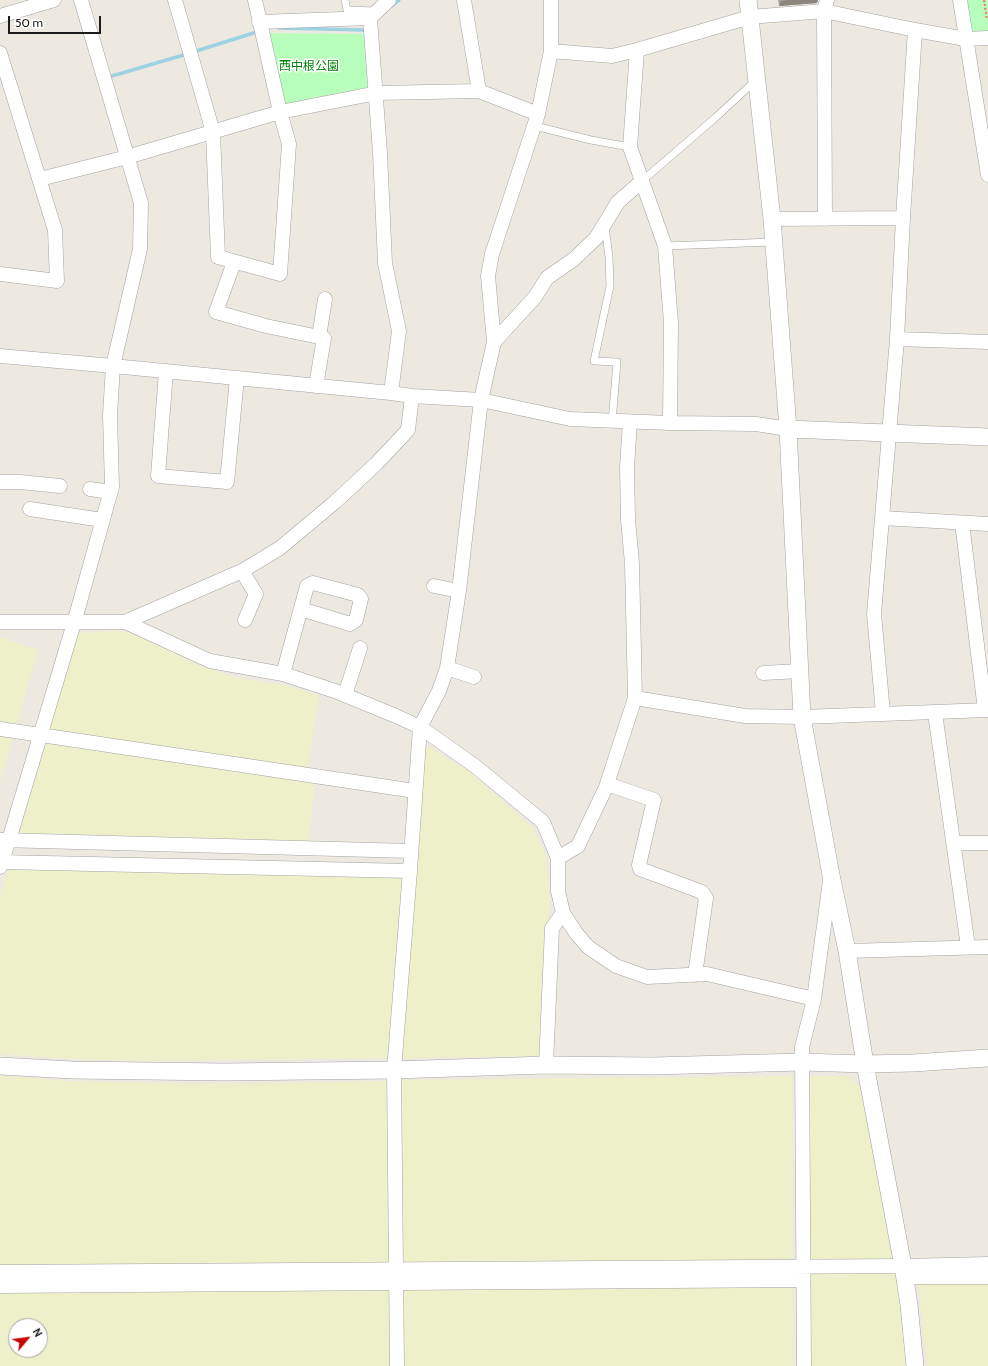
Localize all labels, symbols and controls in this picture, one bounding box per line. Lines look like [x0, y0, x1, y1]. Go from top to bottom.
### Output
scale bar [10, 8, 103, 34]
text: 50 m [15, 15, 43, 30]
park label: 西中根公園 [279, 59, 339, 73]
north arrow [8, 1318, 48, 1358]
text: N [30, 1326, 46, 1339]

